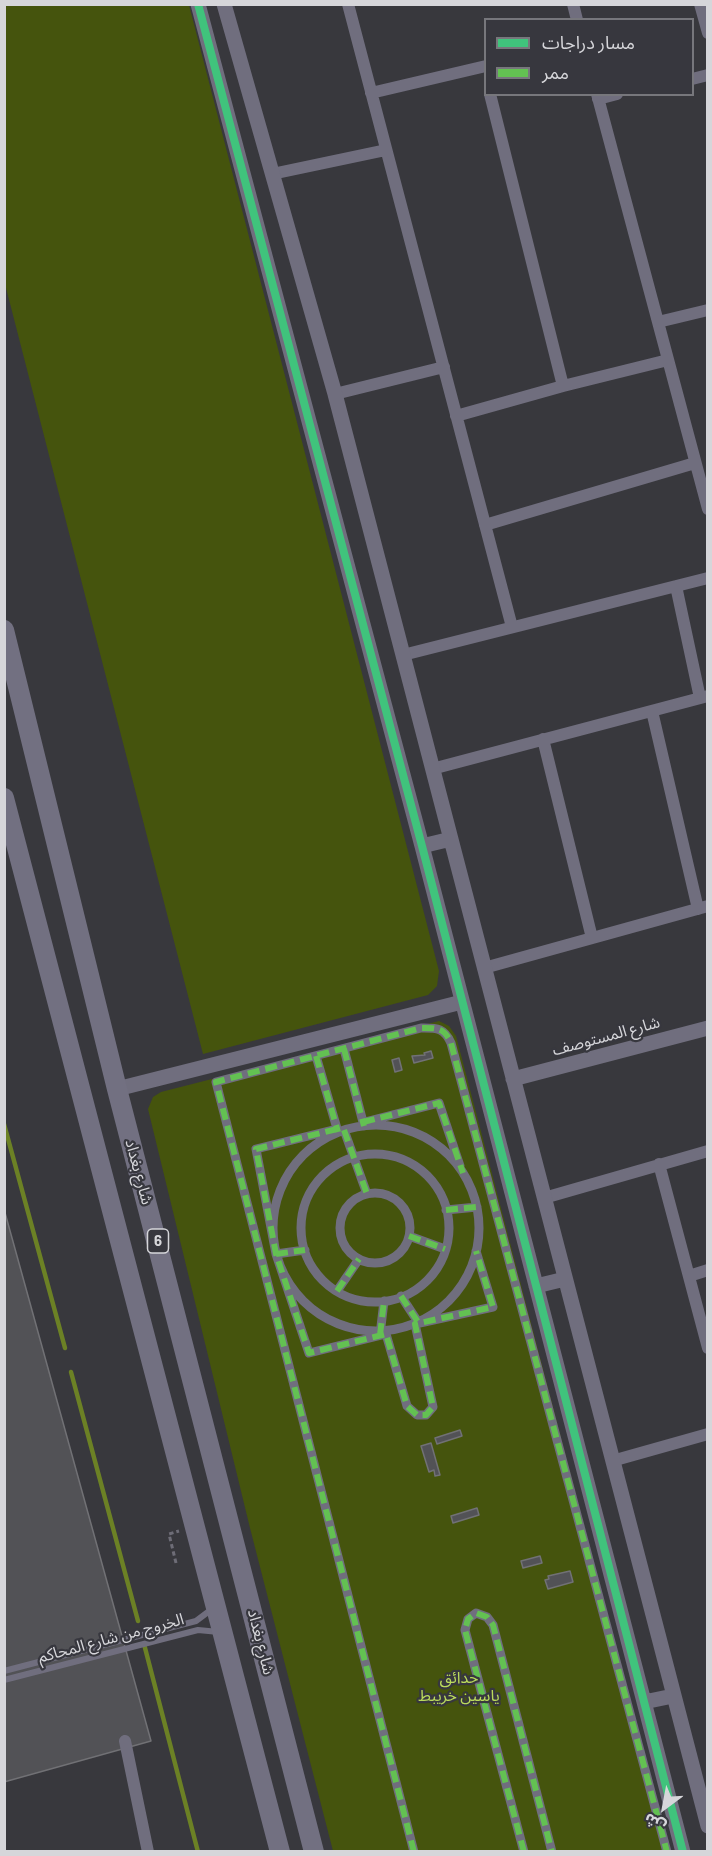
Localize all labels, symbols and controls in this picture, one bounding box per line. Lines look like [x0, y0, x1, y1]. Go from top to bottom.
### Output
legend [484, 18, 694, 96]
text: مسار دراجات [542, 31, 635, 53]
text: ممر [542, 61, 569, 83]
street label: شارع المستوصف [550, 1012, 662, 1060]
street label: شارع بغداد [121, 1137, 157, 1207]
road number: 6 [148, 1229, 168, 1253]
street label: شارع بغداد [244, 1607, 278, 1677]
street label: الخروج من شارع المحاكم [36, 1609, 186, 1667]
park label: حدائق ياسين خريبط [418, 1668, 500, 1706]
north arrow [634, 1778, 694, 1838]
text: ش [640, 1810, 669, 1838]

